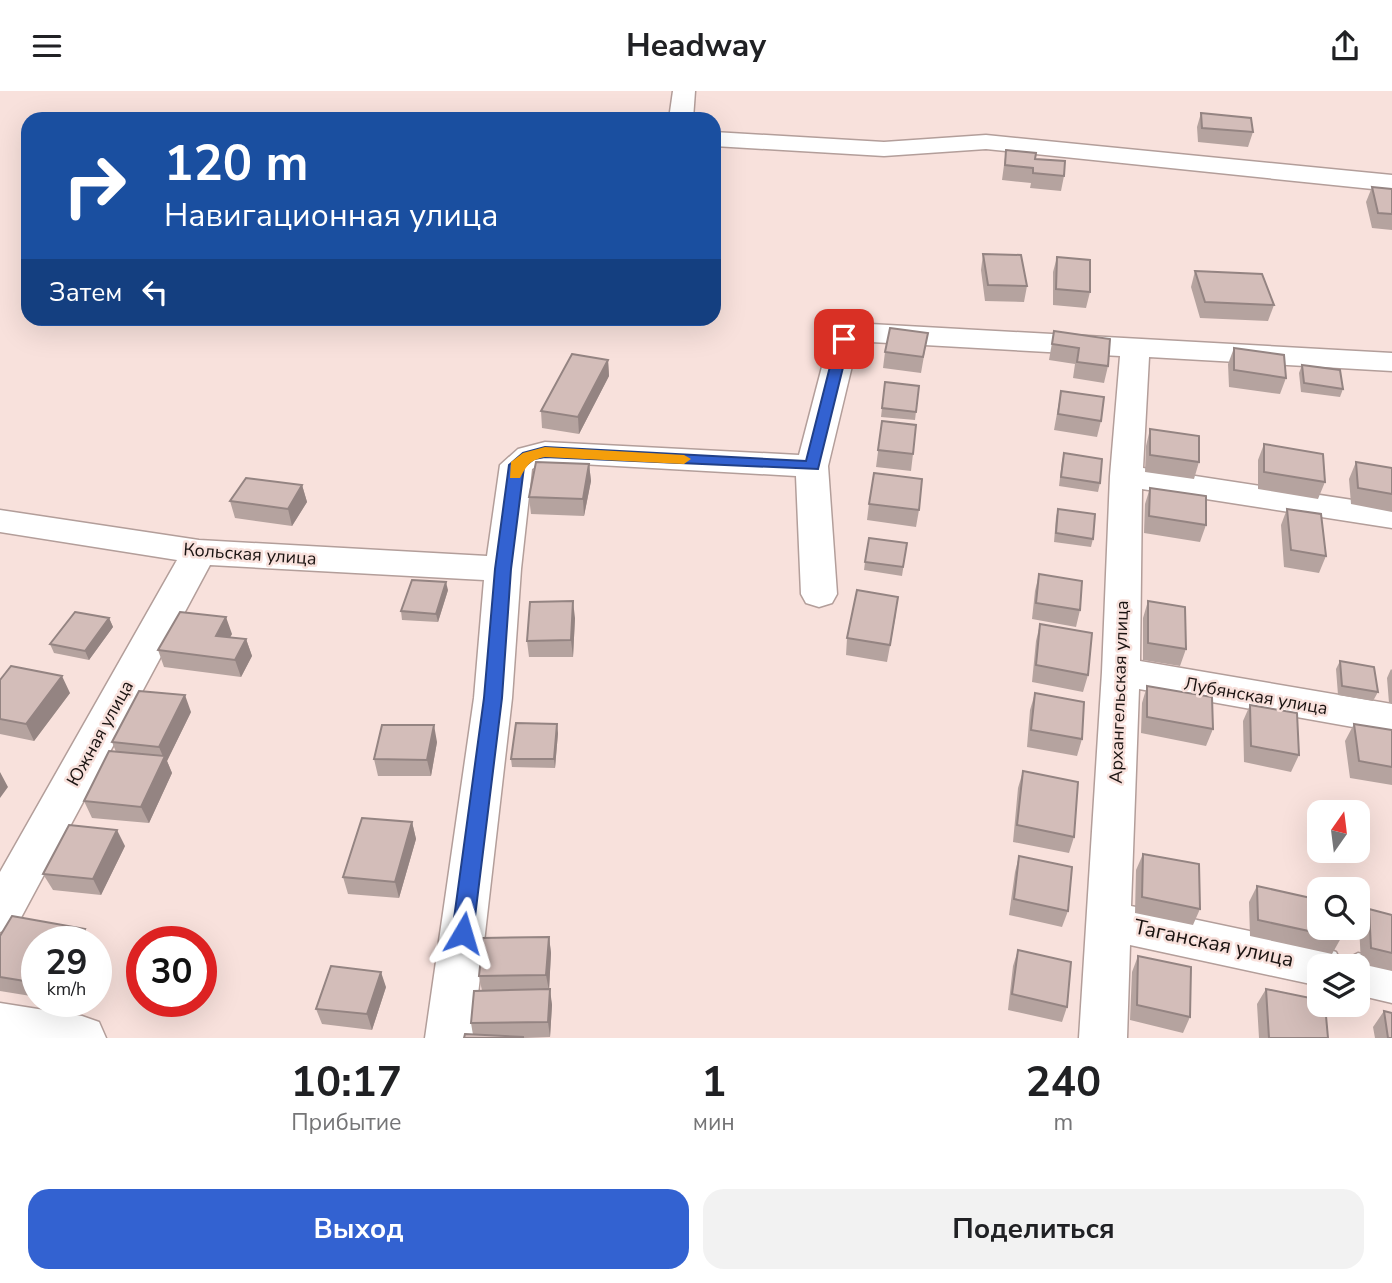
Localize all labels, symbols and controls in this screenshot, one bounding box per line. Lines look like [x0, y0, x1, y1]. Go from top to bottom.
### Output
text: Headway [626, 24, 766, 67]
icon: menu [28, 27, 66, 65]
icon: share [1326, 27, 1364, 65]
text: 120 m [164, 130, 308, 197]
icon: right [49, 140, 140, 231]
text: Навигационная улица [164, 194, 498, 237]
icon: left [136, 273, 174, 311]
text: Затем [49, 275, 122, 310]
pin [814, 309, 874, 369]
icon: arrive [825, 320, 863, 358]
street label: Кольская улица [182, 537, 318, 571]
street label: Архангельская улица [1104, 600, 1134, 784]
street label: Лубянская улица [1182, 672, 1330, 720]
street label: Южная улица [61, 676, 139, 790]
north arrow [1307, 800, 1370, 863]
map controls [1307, 800, 1370, 1017]
button: search [1307, 877, 1370, 940]
position arrow [426, 896, 500, 970]
street label: Таганская улица [1132, 912, 1296, 974]
speed limit sign: 30 [126, 926, 217, 1017]
text: 29 [45, 939, 88, 986]
button: layers [1307, 954, 1370, 1017]
text: km/h [47, 977, 86, 1001]
text: 10:17 [291, 1054, 402, 1111]
text: 1 [701, 1054, 726, 1111]
text: 240 [1026, 1054, 1101, 1111]
text: Прибытие [291, 1107, 402, 1138]
text: мин [693, 1107, 735, 1138]
text: m [1054, 1107, 1073, 1138]
button: Выход [28, 1189, 689, 1269]
button: Поделиться [703, 1189, 1364, 1269]

